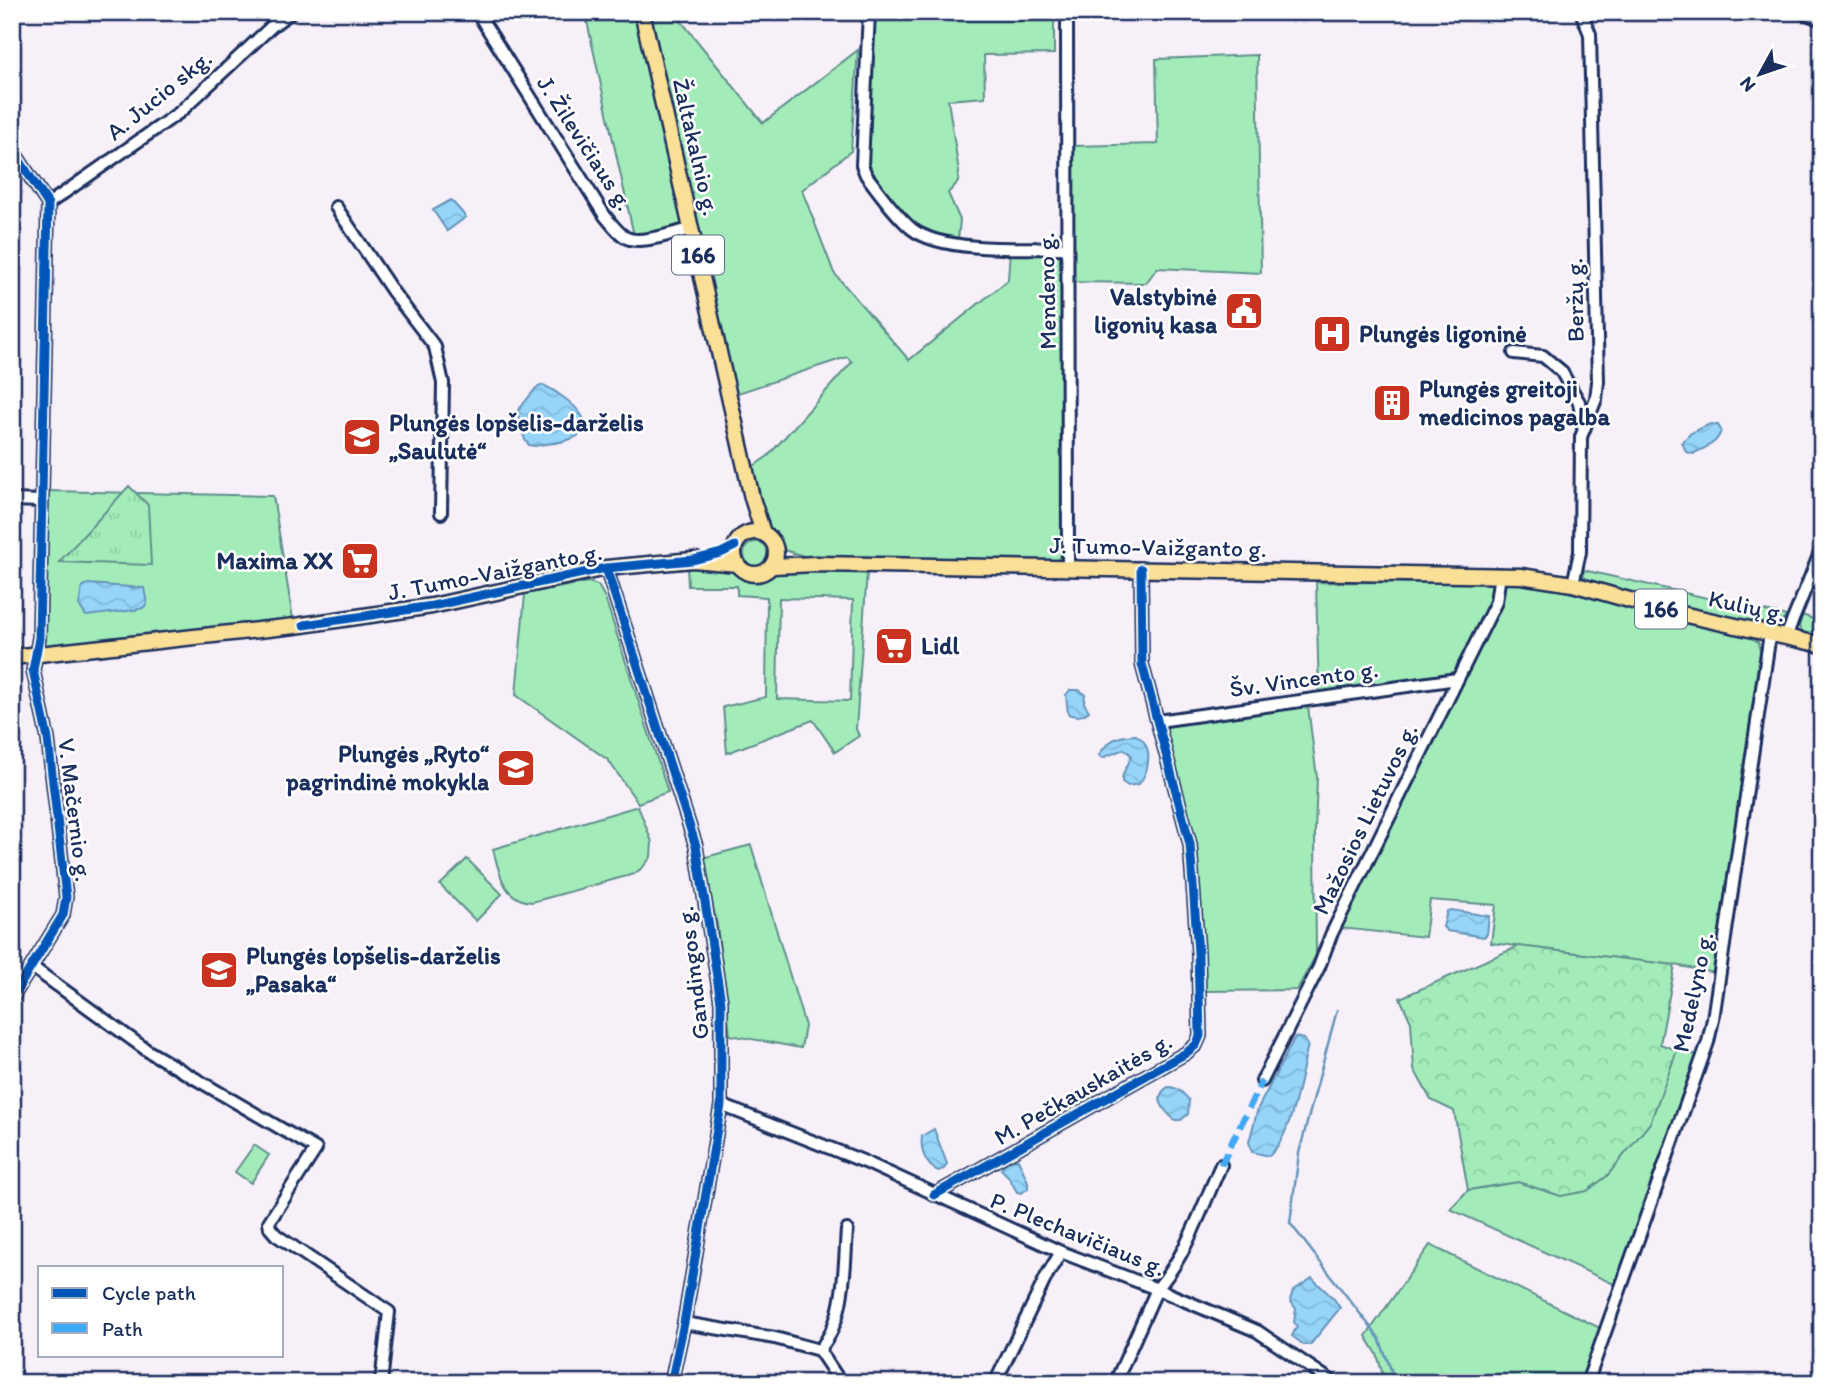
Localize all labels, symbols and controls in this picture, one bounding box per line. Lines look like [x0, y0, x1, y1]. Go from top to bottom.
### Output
north arrow [1726, 38, 1796, 108]
street label: A. Jucio skg. [100, 43, 217, 146]
street label: J. Žilevičiaus g. [531, 70, 640, 216]
text: N [1734, 72, 1760, 97]
street label: Žaltakalnio g. [667, 75, 726, 218]
street label: Mendeno g. [1031, 232, 1062, 350]
road number: 166 [672, 236, 724, 274]
street label: Beržų g. [1559, 258, 1590, 342]
place label: Valstybinė ligonių kasa [1094, 282, 1217, 340]
public building icon: Valstybinė ligonių kasa [1223, 290, 1265, 332]
hospital icon: Plungės ligoninė [1311, 313, 1353, 355]
place label: Plungės ligoninė [1359, 319, 1527, 349]
place label: Plungės greitoji medicinos pagalba [1418, 374, 1610, 432]
building icon: Plungės greitoji medicinos pagalba [1371, 382, 1413, 424]
place label: Plungės lopšelis-darželis „Saulutė“ [389, 408, 644, 465]
school or university icon: Plungės lopšelis-darželis „Saulutė“ [341, 416, 383, 458]
street label: J. Tumo-Vaižganto g. [1049, 530, 1267, 563]
street label: J. Tumo-Vaižganto g. [385, 537, 604, 606]
supermarket icon: Maxima XX [339, 540, 381, 582]
place label: Maxima XX [216, 546, 333, 575]
street label: Kulių g. [1706, 583, 1788, 628]
road number: 166 [1635, 590, 1687, 628]
supermarket icon: Lidl [873, 625, 915, 667]
place label: Lidl [921, 631, 960, 660]
street label: Šv. Vincento g. [1228, 654, 1380, 703]
street label: Mažosios Lietuvos g. [1306, 718, 1423, 919]
street label: V. Mačernio g. [52, 737, 99, 883]
place label: Plungės „Ryto“ pagrindinė mokykla [285, 739, 489, 797]
school or university icon: Plungės „Ryto“ pagrindinė mokykla [495, 747, 537, 789]
street label: Gandingos g. [670, 905, 715, 1041]
street label: Medelyno g. [1666, 929, 1719, 1055]
place label: Plungės lopšelis-darželis „Pasaka“ [246, 941, 501, 998]
school or university icon: Plungės lopšelis-darželis „Pasaka“ [198, 949, 240, 991]
street label: M. Pečkauskaitės g. [989, 1026, 1177, 1151]
street label: P. Plechavičiaus g. [986, 1185, 1170, 1282]
legend [38, 1266, 284, 1356]
text: Cycle path [102, 1280, 196, 1305]
text: Path [102, 1316, 143, 1341]

